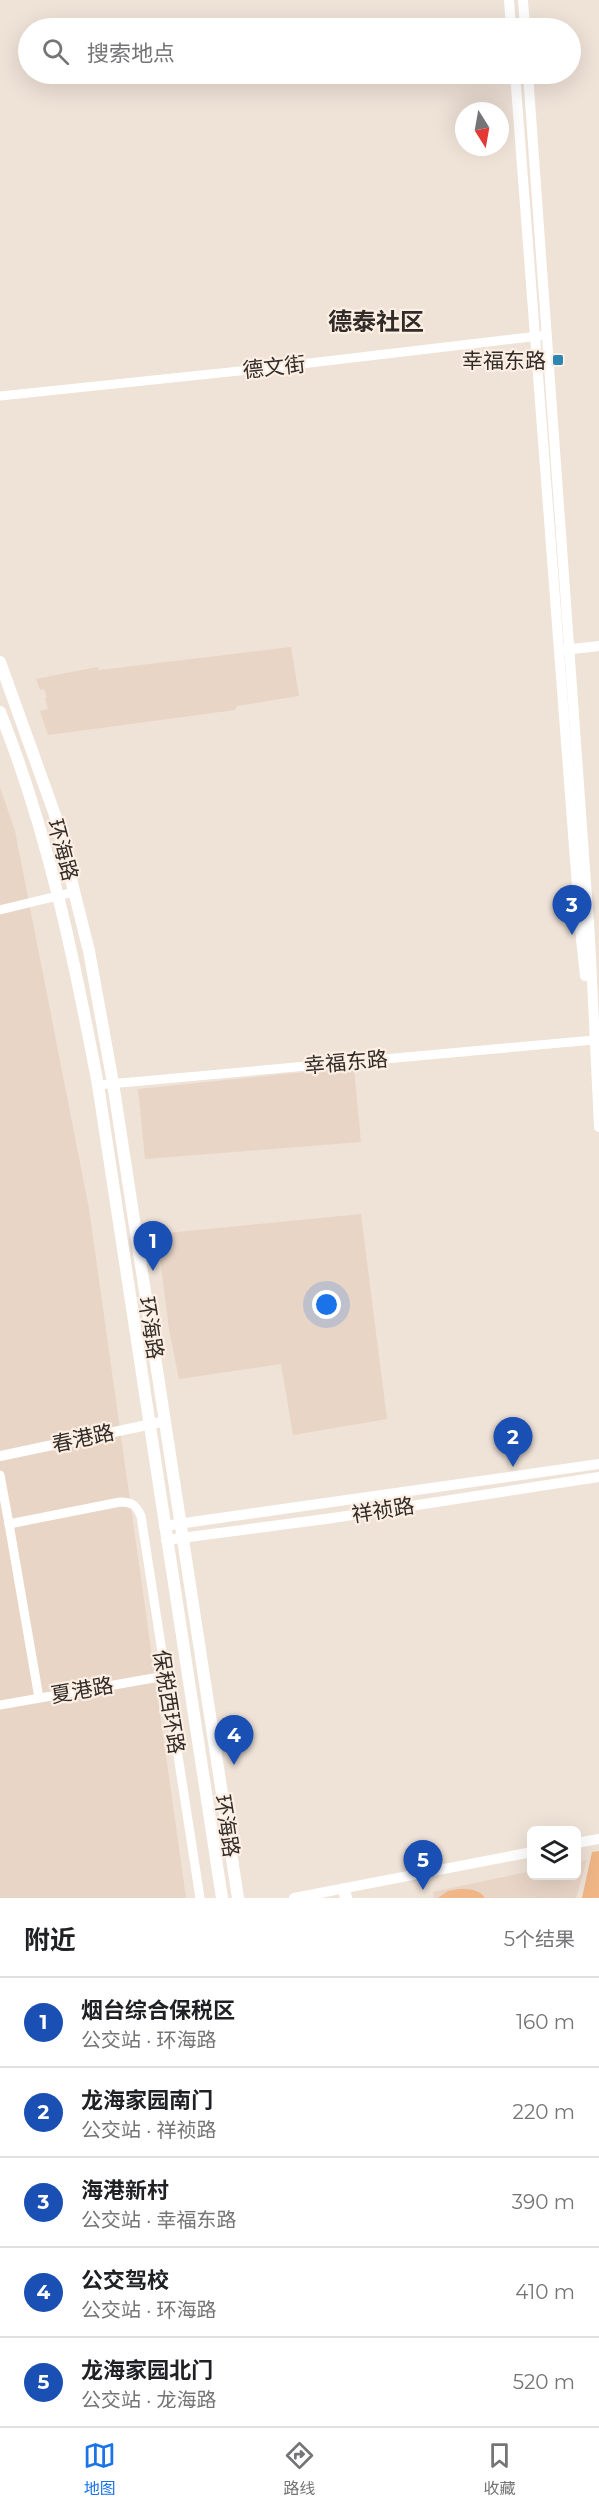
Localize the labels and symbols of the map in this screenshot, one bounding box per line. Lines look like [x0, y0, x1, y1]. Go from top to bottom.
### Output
north arrow [455, 102, 509, 156]
district label: 德泰社区 [328, 307, 424, 336]
place label: 幸福东路 [462, 348, 546, 373]
street label: 德文街 [241, 351, 307, 383]
marker: 幸福东路 [551, 353, 565, 367]
street label: 环海路 [43, 816, 83, 884]
pin: 3 [552, 886, 592, 935]
street label: 幸福东路 [303, 1046, 389, 1078]
pin: 1 [134, 1222, 172, 1271]
your location [312, 1290, 341, 1319]
street label: 环海路 [134, 1295, 168, 1361]
pin: 2 [494, 1418, 532, 1467]
street label: 春港路 [50, 1419, 116, 1457]
street label: 祥祯路 [350, 1493, 416, 1527]
street label: 保税西环路 [148, 1648, 190, 1756]
street label: 夏港路 [49, 1672, 115, 1708]
pin: 4 [214, 1716, 254, 1765]
street label: 环海路 [210, 1793, 244, 1859]
pin: 5 [404, 1840, 442, 1890]

